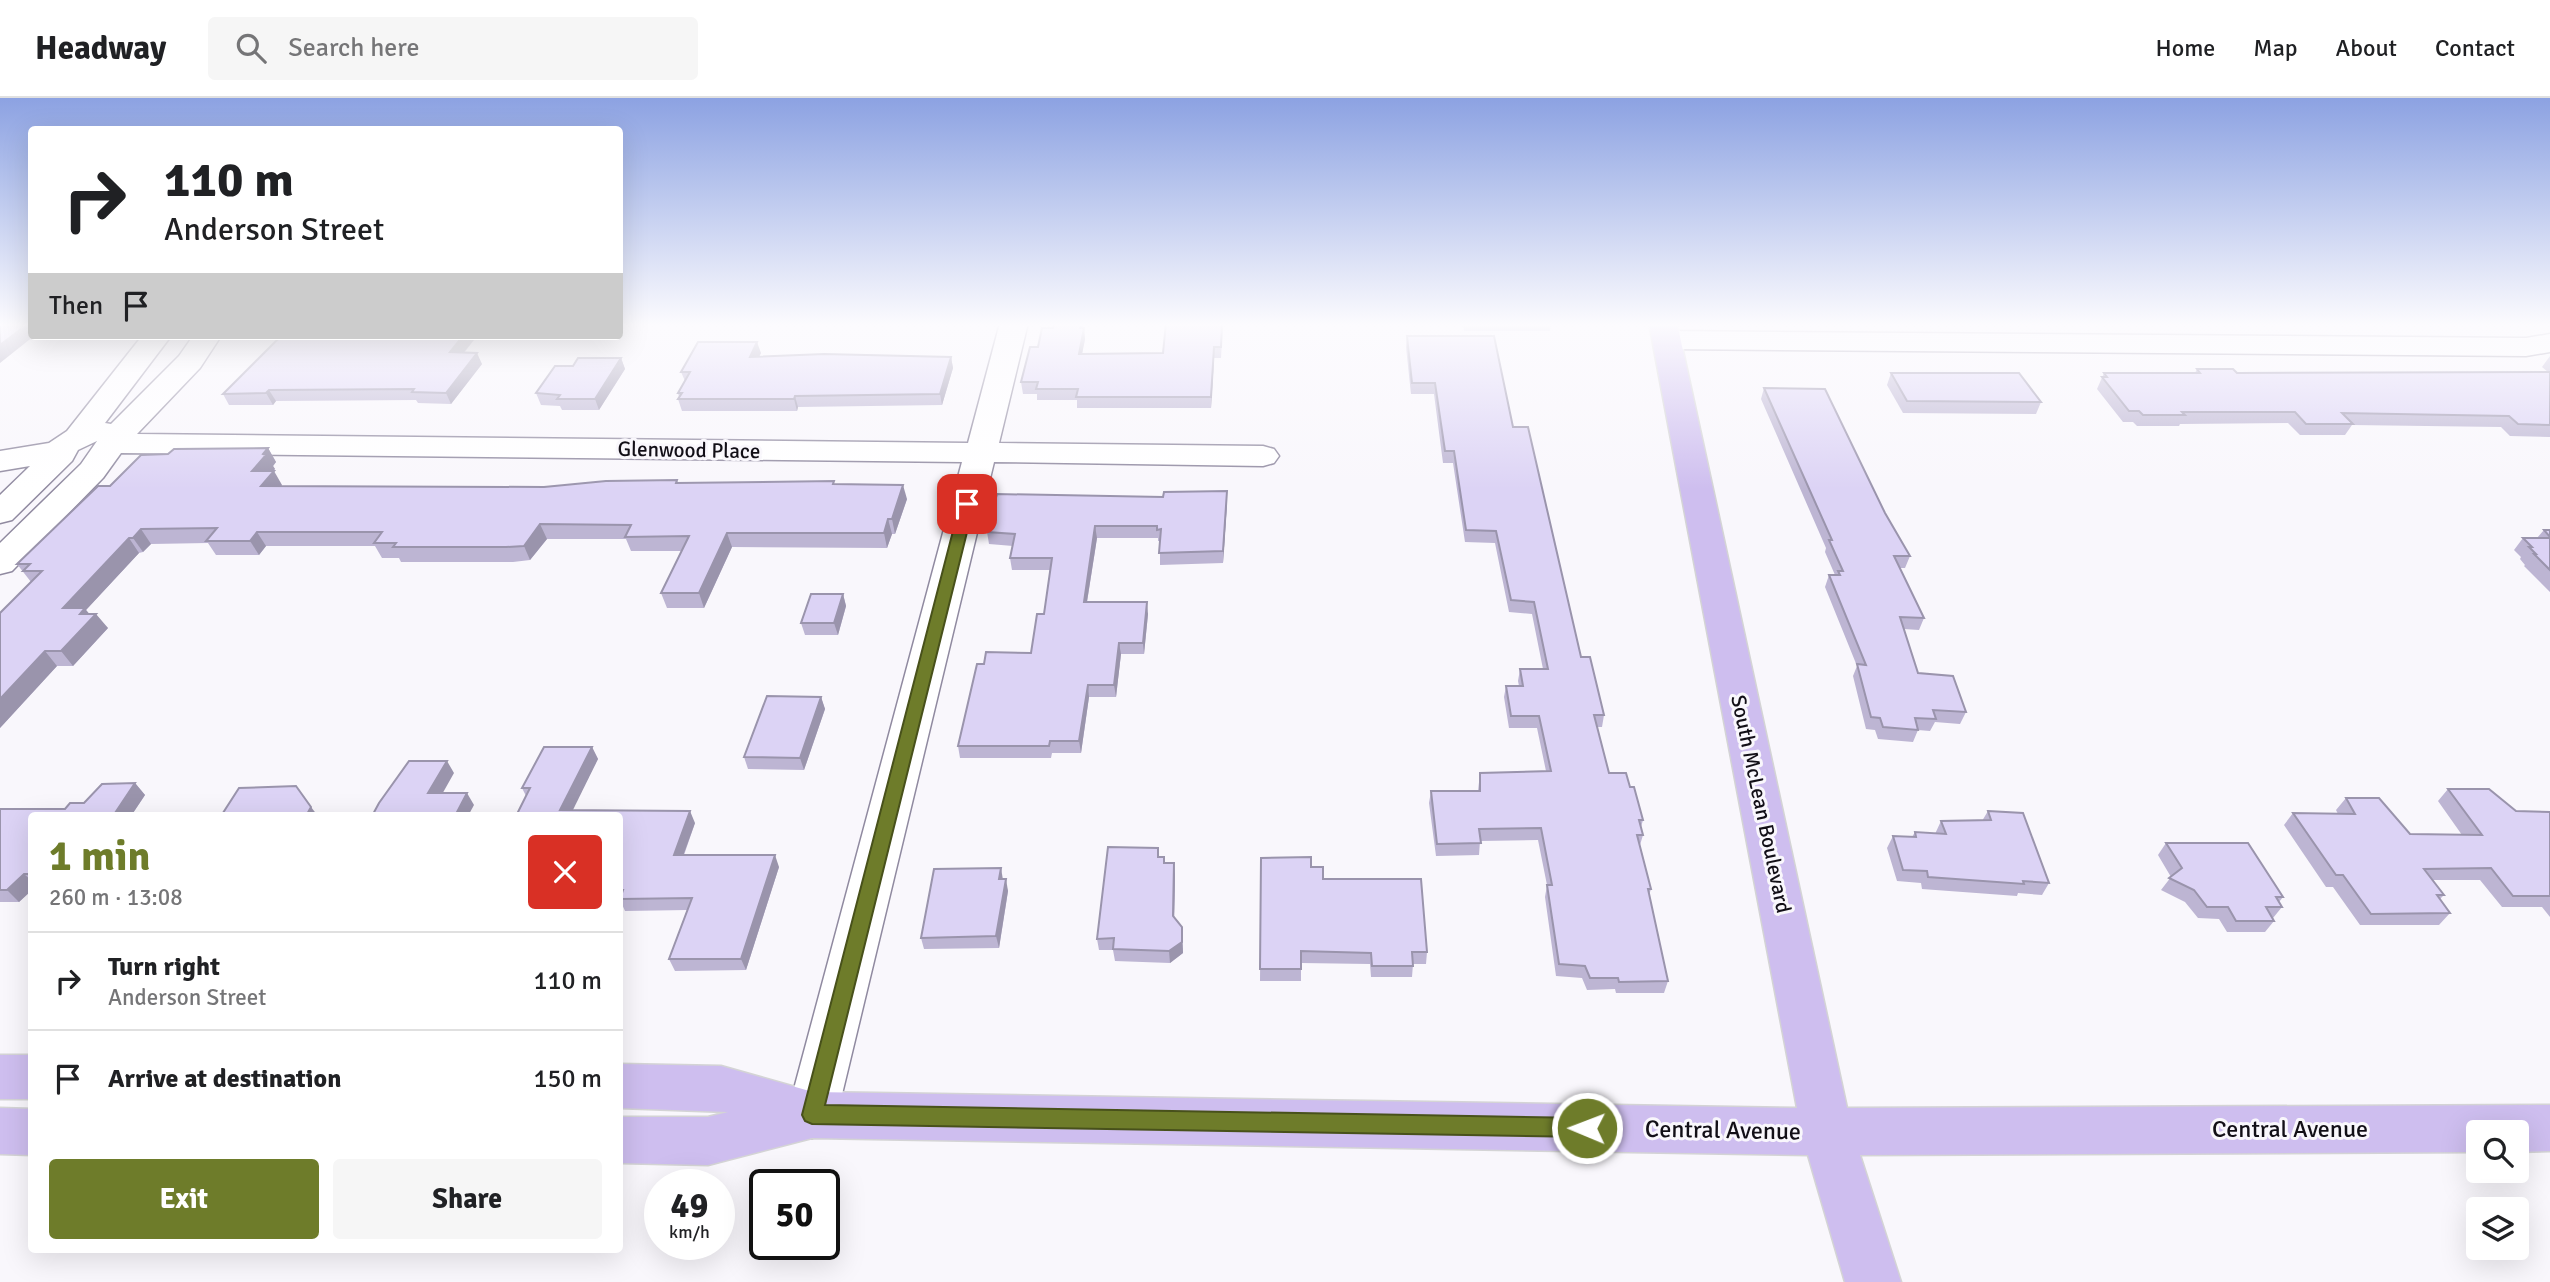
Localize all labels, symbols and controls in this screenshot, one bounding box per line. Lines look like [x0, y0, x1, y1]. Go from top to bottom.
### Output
search box [208, 17, 698, 80]
text: Headway [35, 28, 166, 69]
icon: search [232, 29, 270, 67]
text: Search here [288, 32, 419, 64]
text: Home [2155, 33, 2215, 63]
text: Map [2253, 33, 2298, 63]
text: About [2336, 33, 2397, 63]
text: Contact [2435, 33, 2515, 63]
text: 110 m [164, 150, 294, 210]
icon: right [49, 154, 140, 245]
text: Anderson Street [164, 210, 384, 249]
icon: arrive [117, 287, 155, 325]
text: Then [49, 290, 103, 322]
street label: Glenwood Place [618, 436, 760, 464]
pin [937, 474, 997, 534]
icon: arrive [948, 485, 986, 523]
street label: South McLean Boulevard [1725, 693, 1797, 915]
text: 1 min [49, 831, 150, 882]
button: close [528, 835, 602, 909]
text: 260 m · 13:08 [49, 883, 183, 912]
text: Turn right [108, 951, 220, 983]
icon: right [49, 962, 87, 1000]
text: 110 m [533, 965, 602, 997]
text: Anderson Street [108, 983, 266, 1012]
icon: arrive [49, 1060, 87, 1098]
text: Arrive at destination [108, 1063, 341, 1095]
text: 150 m [533, 1063, 602, 1095]
position arrow [1550, 1091, 1624, 1165]
street label: Central Avenue [1645, 1114, 1801, 1146]
street label: Central Avenue [2212, 1114, 2368, 1144]
map controls [2466, 1120, 2529, 1260]
button: search [2466, 1120, 2529, 1183]
button: Exit [49, 1159, 319, 1239]
button: Share [333, 1159, 602, 1239]
speed limit sign: 50 [749, 1169, 840, 1260]
text: 49 [671, 1184, 708, 1227]
button: layers [2466, 1197, 2529, 1260]
text: km/h [669, 1221, 710, 1243]

